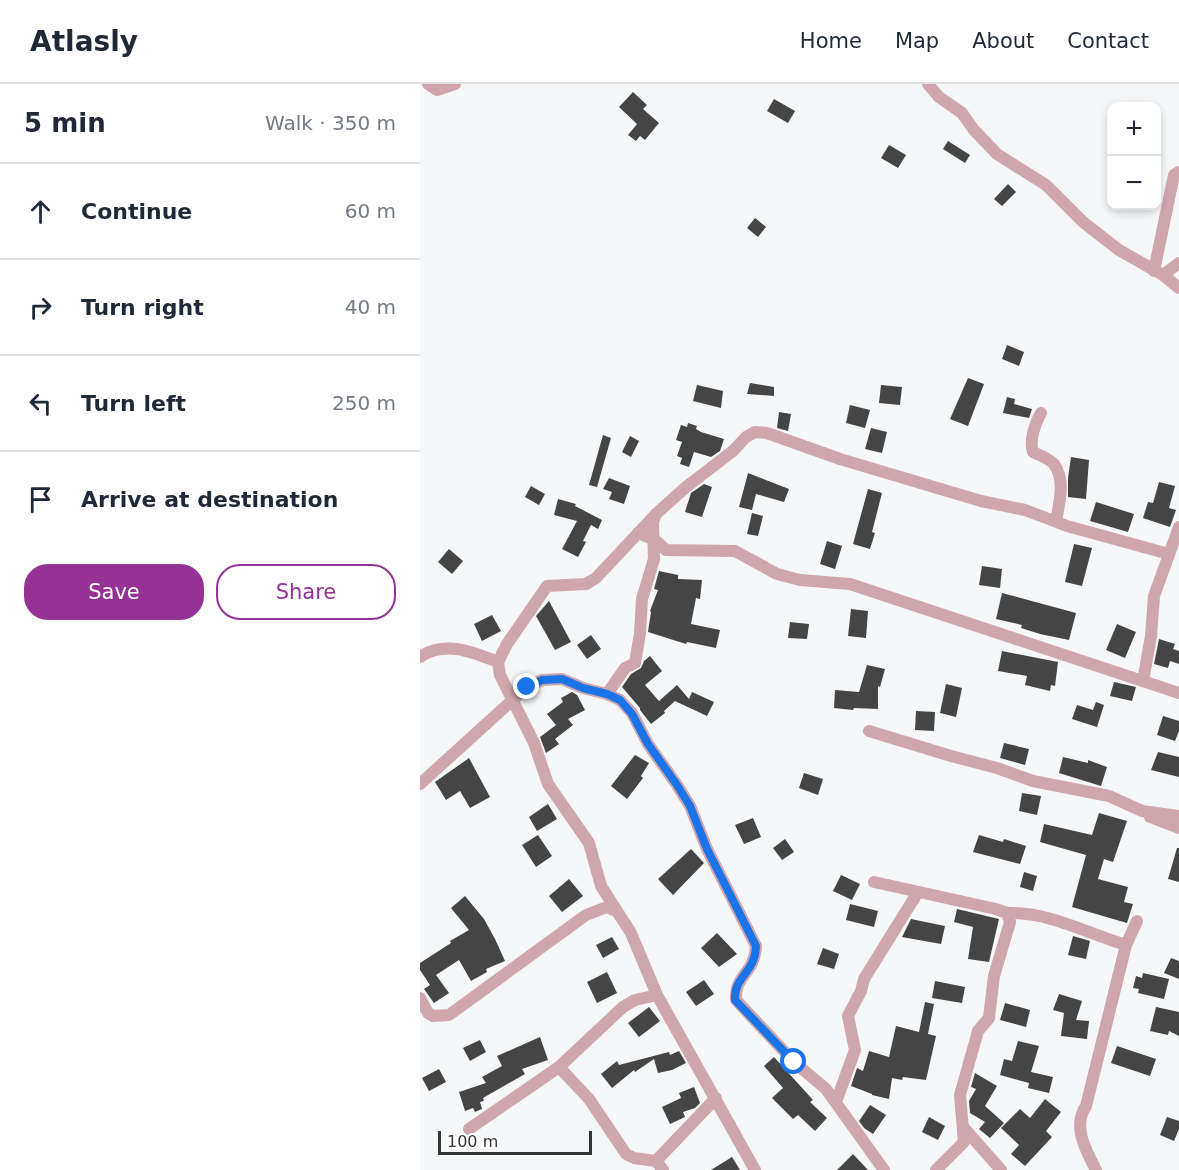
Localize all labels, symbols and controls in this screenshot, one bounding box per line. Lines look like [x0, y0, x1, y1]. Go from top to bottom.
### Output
text: Atlasly [30, 25, 138, 58]
text: Home [800, 29, 862, 53]
text: Map [895, 29, 939, 53]
text: About [972, 29, 1034, 53]
text: Contact [1067, 29, 1149, 53]
map controls [1107, 102, 1161, 210]
button: + [1107, 102, 1161, 156]
text: 5 min [24, 108, 106, 138]
text: Walk · 350 m [265, 111, 396, 135]
button: − [1107, 156, 1161, 210]
icon: ahead [24, 195, 57, 228]
text: Continue [81, 199, 192, 224]
text: 60 m [345, 199, 396, 223]
icon: right [24, 291, 57, 324]
text: Turn right [81, 295, 204, 320]
text: 40 m [345, 295, 396, 319]
icon: left [24, 387, 57, 420]
text: Turn left [81, 391, 186, 416]
text: 250 m [332, 391, 396, 415]
icon: arrive [24, 483, 57, 516]
text: Arrive at destination [81, 487, 338, 512]
button: Save [24, 564, 204, 620]
button: Share [216, 564, 396, 620]
route end [513, 673, 539, 699]
route start [780, 1048, 806, 1074]
scale bar [438, 1128, 592, 1156]
text: 100 m [447, 1132, 498, 1151]

